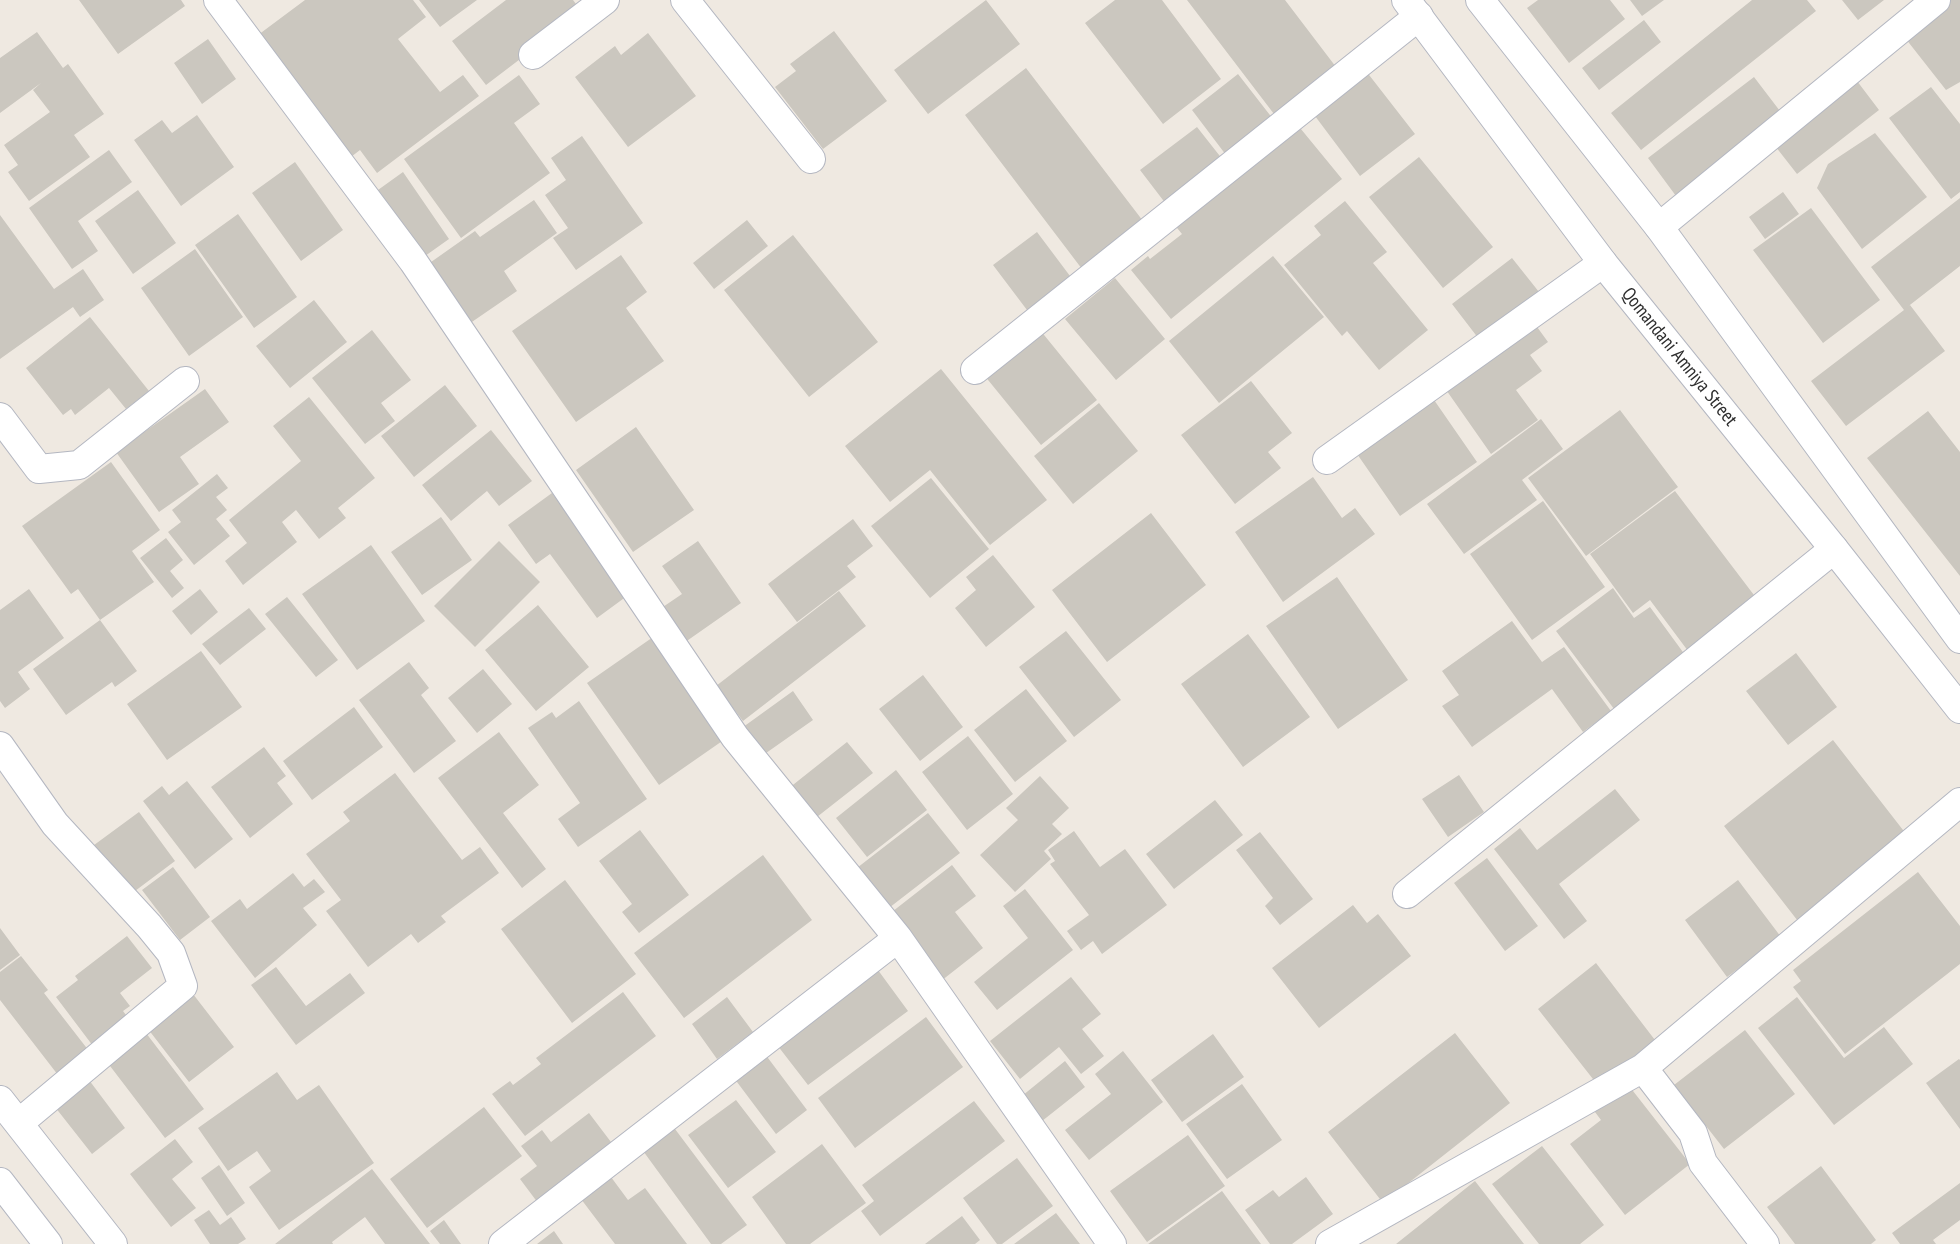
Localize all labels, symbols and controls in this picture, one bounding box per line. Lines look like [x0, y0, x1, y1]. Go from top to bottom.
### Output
street label: Qomandani Amniya Street [1616, 283, 1742, 431]

